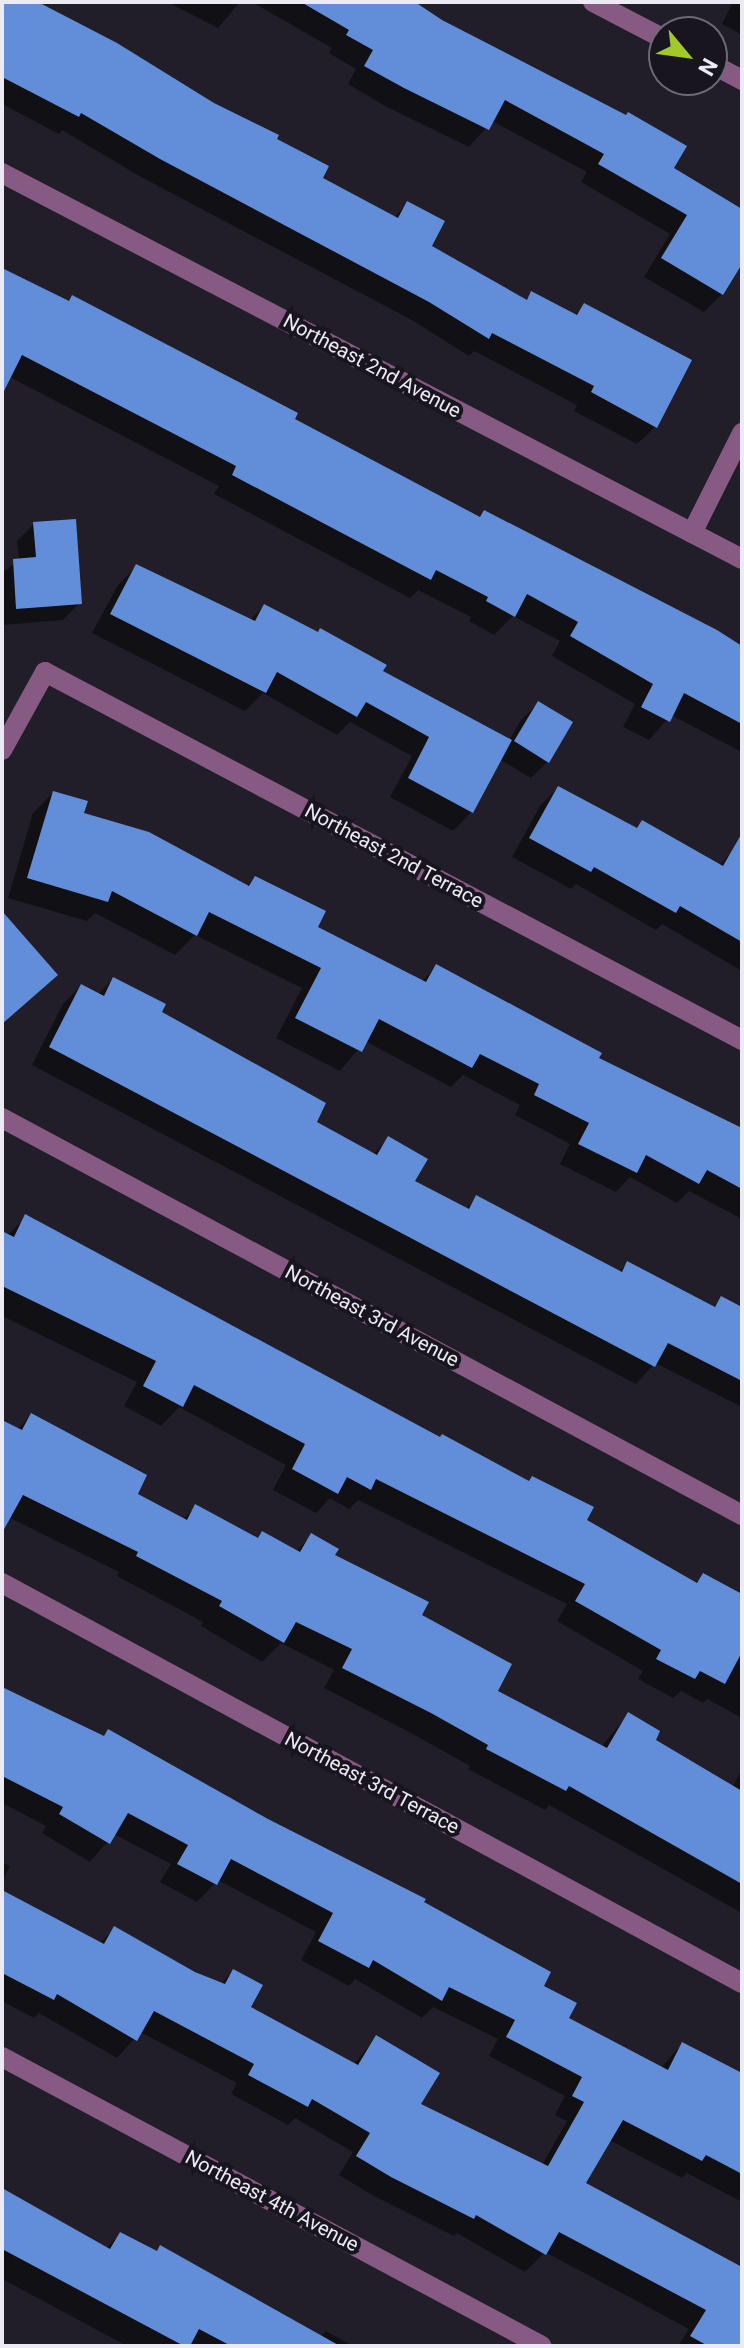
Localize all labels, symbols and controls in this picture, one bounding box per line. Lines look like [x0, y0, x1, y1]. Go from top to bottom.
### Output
north arrow [648, 16, 728, 96]
text: N [693, 54, 722, 80]
street label: Northeast 2nd Avenue [279, 309, 465, 423]
street label: Northeast 2nd Terrace [301, 799, 487, 913]
street label: Northeast 3rd Avenue [281, 1260, 463, 1372]
street label: Northeast 3rd Terrace [280, 1727, 464, 1839]
street label: Northeast 4th Avenue [181, 2145, 363, 2257]

